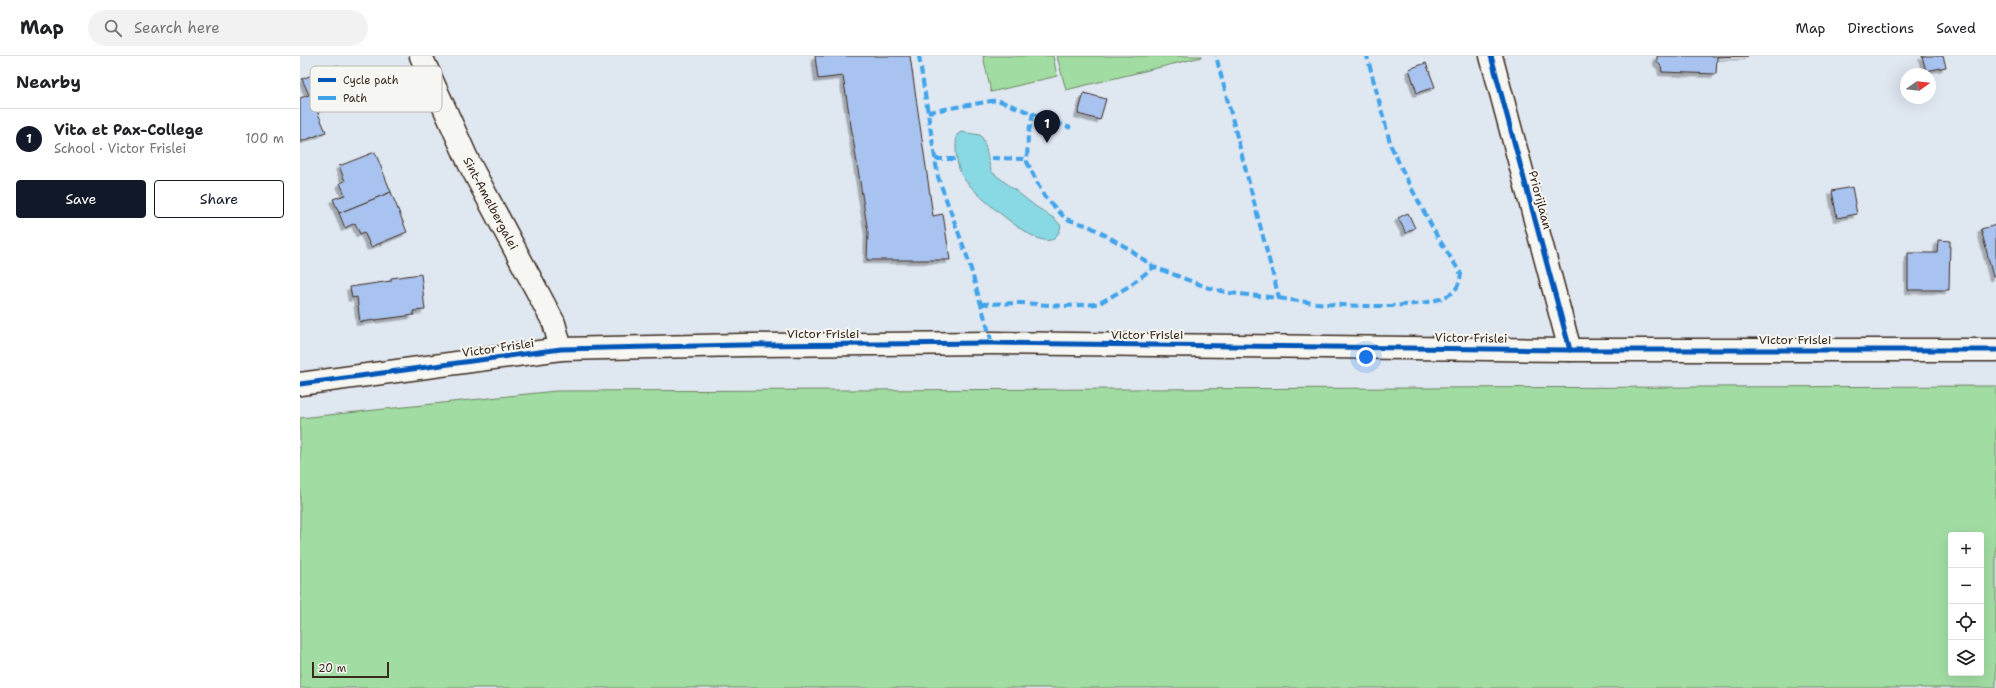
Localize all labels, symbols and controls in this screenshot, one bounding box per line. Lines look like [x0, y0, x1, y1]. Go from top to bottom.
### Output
search box [88, 10, 368, 46]
text: Map [20, 15, 64, 40]
icon: search [102, 17, 124, 39]
text: Search here [134, 18, 220, 38]
text: Map [1796, 19, 1826, 37]
text: Directions [1848, 19, 1914, 37]
text: Saved [1936, 19, 1976, 37]
legend [310, 66, 442, 112]
north arrow [1900, 68, 1936, 104]
text: Nearby [16, 71, 81, 93]
text: Cycle path [343, 73, 399, 88]
text: Path [343, 91, 367, 106]
pin: 1 [1034, 110, 1060, 143]
text: Vita et Pax-College [54, 120, 204, 140]
text: 1 [26, 130, 32, 147]
text: 100 m [245, 130, 284, 147]
text: School · Victor Frislei [54, 140, 186, 157]
street label: Sint-Amelbergalei [459, 155, 522, 253]
street label: Priorijlaan [1525, 169, 1555, 231]
button: Save [16, 180, 146, 218]
button: Share [154, 180, 284, 218]
street label: Victor Frislei [787, 326, 859, 342]
street label: Victor Frislei [1111, 327, 1183, 343]
street label: Victor Frislei [1434, 329, 1508, 347]
street label: Victor Frislei [1759, 332, 1831, 348]
street label: Victor Frislei [461, 335, 535, 361]
your location [1356, 347, 1376, 367]
map controls [1948, 532, 1984, 676]
button: + [1948, 532, 1984, 568]
button: − [1948, 568, 1984, 604]
button: locate [1948, 604, 1984, 640]
button: layers [1948, 640, 1984, 676]
scale bar [312, 660, 389, 679]
text: 20 m [318, 661, 346, 676]

